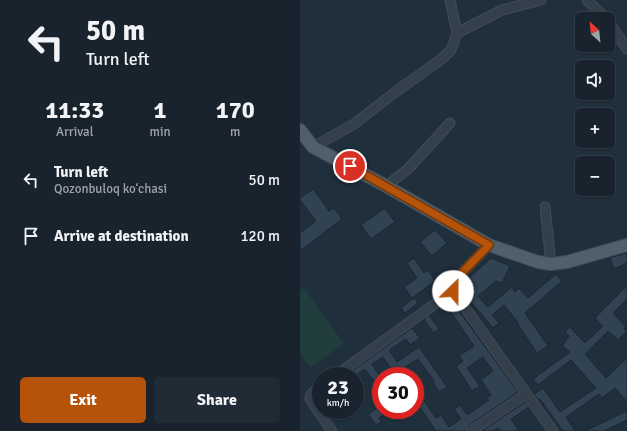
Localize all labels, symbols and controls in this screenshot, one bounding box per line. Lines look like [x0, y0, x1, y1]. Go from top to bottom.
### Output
north arrow [575, 12, 615, 52]
map controls [575, 12, 615, 196]
text: 50 m [86, 14, 145, 48]
icon: left [20, 16, 72, 68]
text: Turn left [86, 48, 149, 70]
button: sound [575, 60, 615, 100]
text: 11:33 [45, 95, 104, 125]
text: 1 [154, 95, 166, 125]
text: 170 [216, 95, 255, 125]
button: + [575, 108, 615, 148]
text: Arrival [56, 124, 93, 140]
text: min [150, 124, 171, 140]
text: m [230, 124, 240, 140]
pin [333, 149, 367, 183]
icon: arrive [339, 155, 361, 177]
button: − [575, 156, 615, 196]
text: Turn left [54, 163, 108, 181]
icon: left [20, 169, 42, 191]
text: 50 m [249, 171, 280, 189]
text: Qozonbuloq koʻchasi [54, 181, 167, 197]
icon: arrive [20, 225, 42, 247]
text: Arrive at destination [54, 227, 189, 245]
text: 120 m [240, 227, 280, 245]
position arrow [432, 270, 474, 312]
speed limit sign: 30 [372, 367, 424, 419]
text: 23 [327, 375, 349, 400]
button: Exit [20, 377, 146, 423]
button: Share [154, 377, 280, 423]
text: km/h [327, 397, 349, 409]

